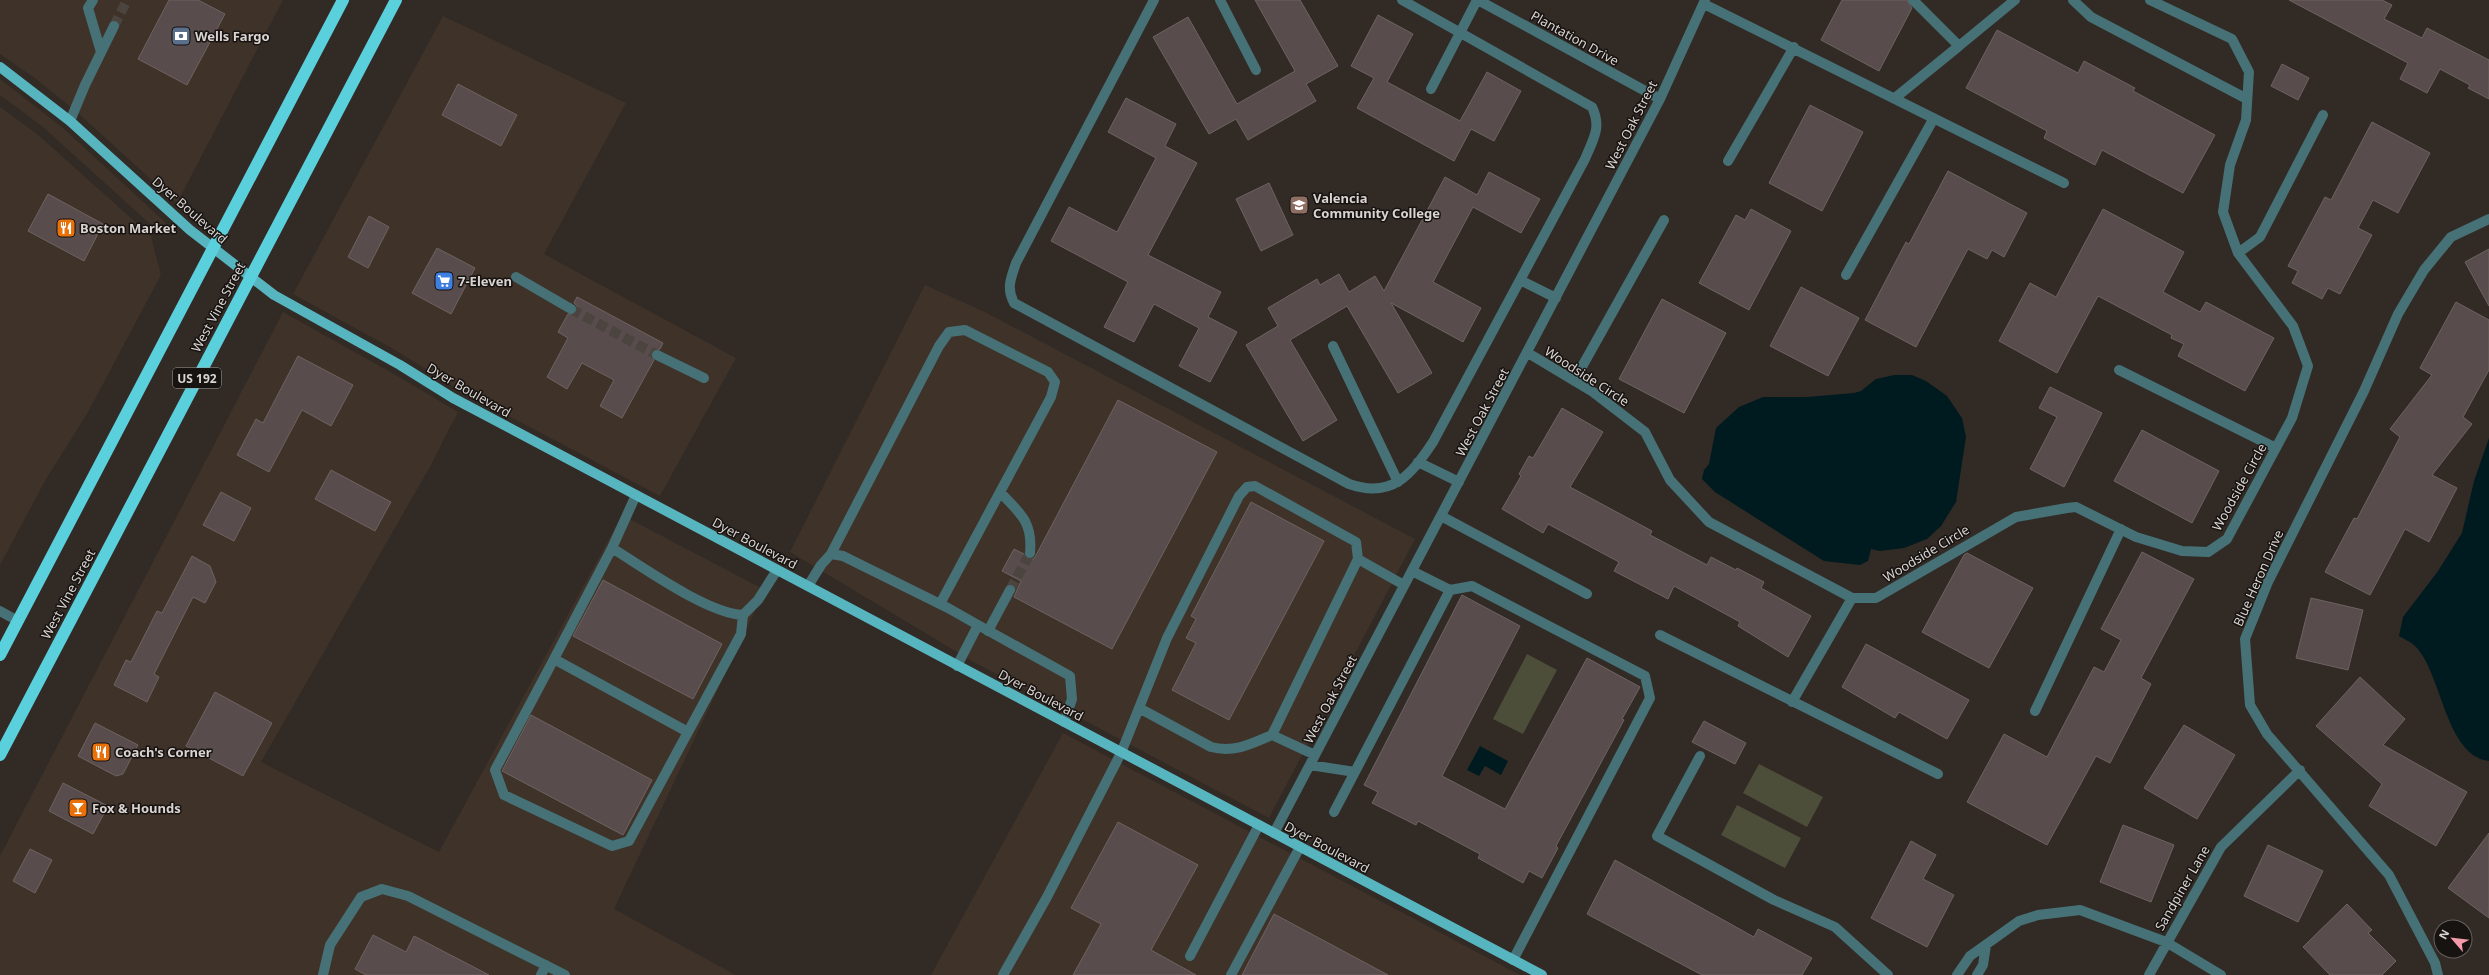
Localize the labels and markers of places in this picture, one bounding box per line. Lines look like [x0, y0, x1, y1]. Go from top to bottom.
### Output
bank icon: Wells Fargo [170, 25, 192, 47]
place label: Wells Fargo [195, 27, 270, 45]
place label: Valencia Community College [1313, 189, 1440, 222]
school or university icon: Valencia Community College [1288, 194, 1310, 216]
restaurant icon: Boston Market [55, 217, 77, 239]
place label: Boston Market [80, 219, 177, 237]
supermarket icon: 7-Eleven [433, 270, 455, 292]
place label: 7-Eleven [458, 272, 512, 290]
restaurant icon: Coach's Corner [90, 741, 112, 763]
place label: Coach's Corner [115, 743, 212, 761]
bar icon: Fox & Hounds [67, 797, 89, 819]
place label: Fox & Hounds [92, 799, 181, 817]

